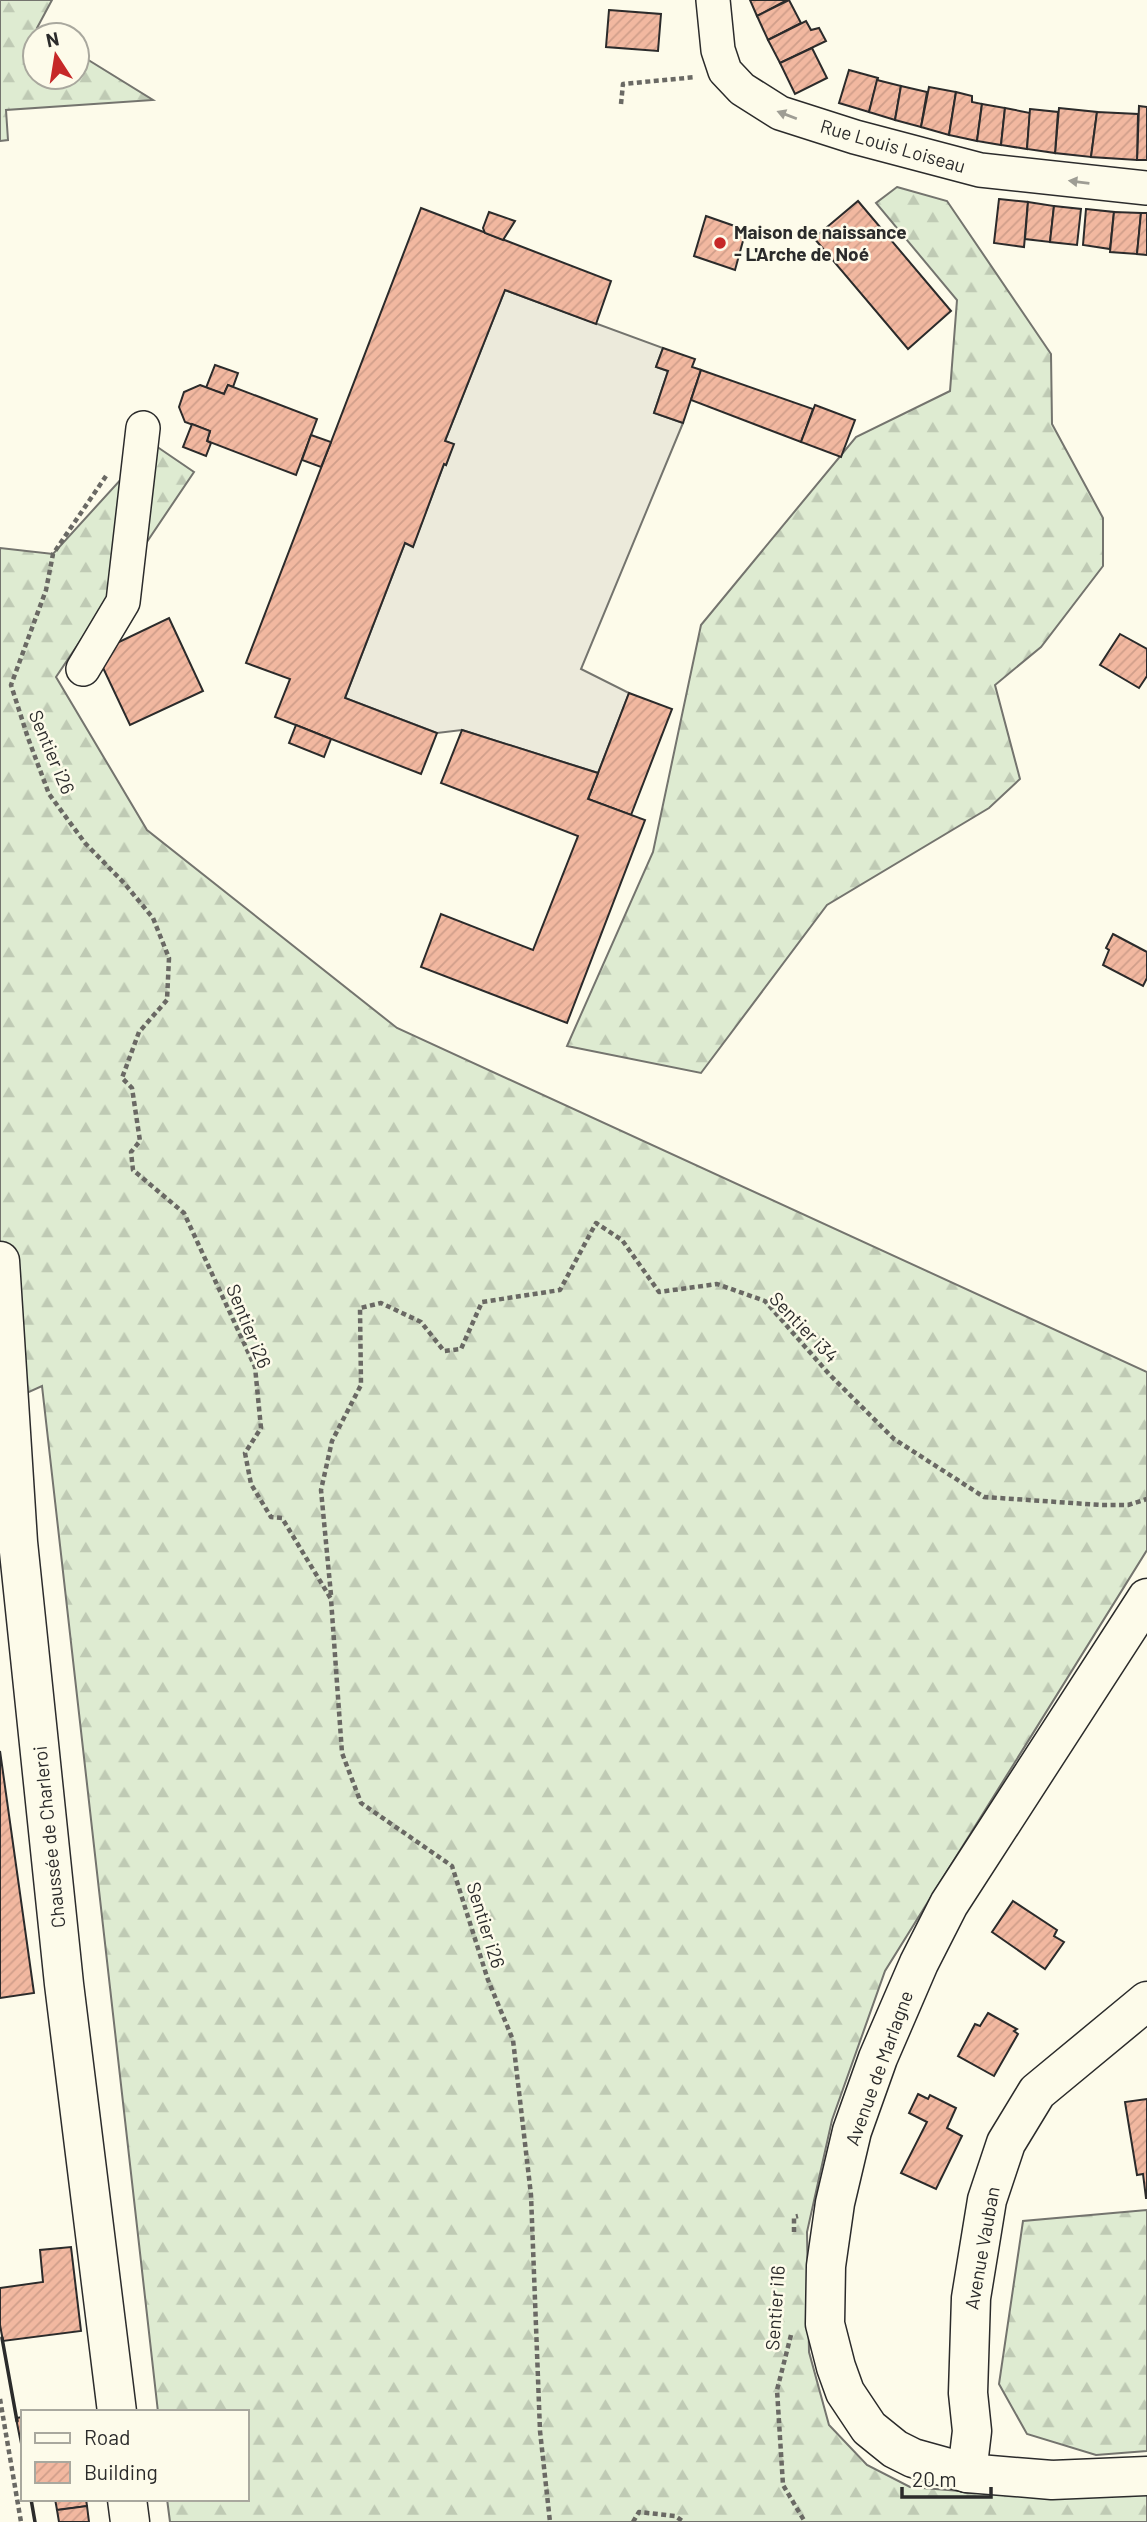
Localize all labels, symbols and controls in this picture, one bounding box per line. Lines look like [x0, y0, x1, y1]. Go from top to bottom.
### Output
north arrow [21, 21, 91, 91]
text: N [44, 26, 61, 51]
one-way arrow [776, 109, 797, 120]
street label: Rue Louis Loiseau [818, 114, 968, 177]
one-way arrow [1068, 176, 1090, 187]
place label: Maison de naissance - L'Arche de Noé [734, 220, 907, 265]
marker: Maison de naissance - L'Arche de Noé [712, 235, 728, 251]
street label: Sentier i26 [25, 706, 80, 797]
street label: Sentier i26 [222, 1280, 277, 1371]
street label: Sentier i34 [765, 1287, 844, 1367]
street label: Chaussée de Charleroi [28, 1745, 70, 1929]
street label: Sentier i26 [462, 1879, 510, 1971]
street label: Avenue de Marlagne [840, 1987, 917, 2148]
street label: Avenue Vauban [959, 2185, 1004, 2311]
street label: Sentier i16 [760, 2265, 789, 2351]
legend [21, 2410, 248, 2501]
text: Road [84, 2424, 130, 2449]
scale bar [902, 2456, 991, 2500]
text: Building [84, 2459, 158, 2484]
text: 20 m [912, 2466, 957, 2491]

